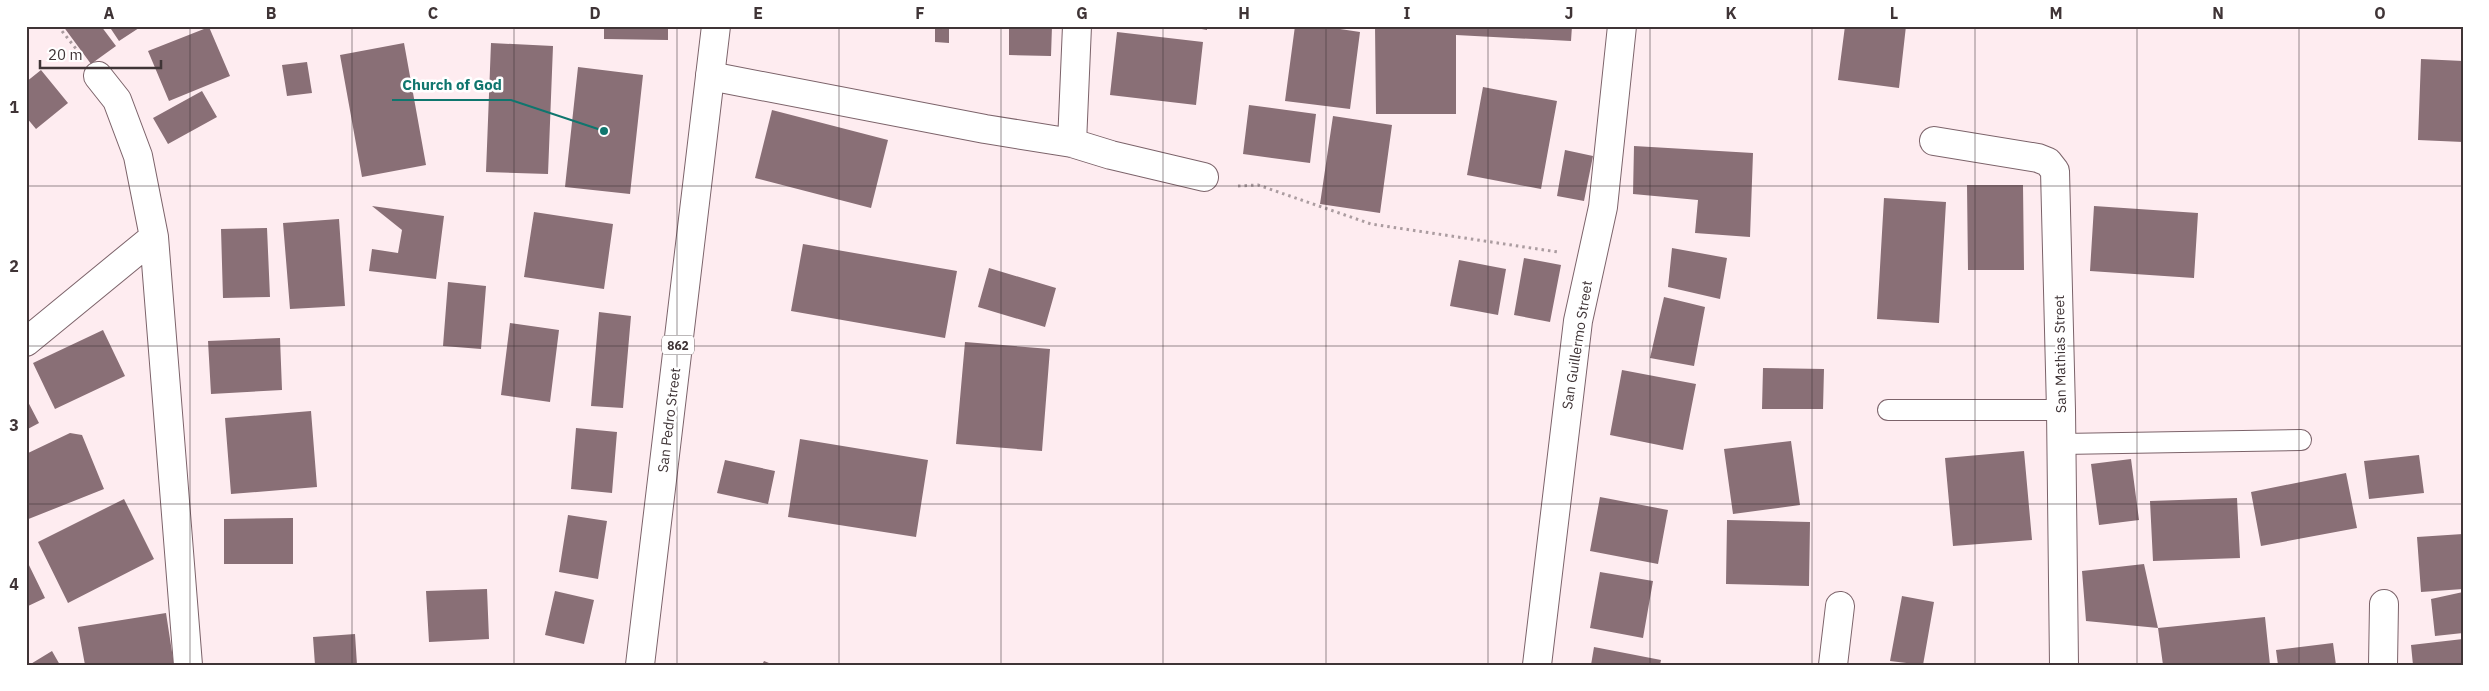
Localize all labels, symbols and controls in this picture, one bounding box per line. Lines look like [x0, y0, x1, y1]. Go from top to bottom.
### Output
text: A [104, 3, 115, 23]
text: B [266, 3, 277, 23]
text: C [428, 3, 438, 23]
text: D [589, 3, 601, 23]
text: E [753, 3, 763, 23]
text: F [915, 3, 925, 23]
text: G [1076, 3, 1088, 23]
text: H [1238, 3, 1250, 23]
text: I [1404, 3, 1411, 23]
text: J [1565, 3, 1573, 23]
text: K [1725, 3, 1737, 23]
text: L [1890, 3, 1898, 23]
text: M [2049, 3, 2063, 23]
text: N [2212, 3, 2224, 23]
text: O [2374, 3, 2386, 23]
scale bar [40, 38, 161, 70]
text: 20 m [48, 45, 83, 64]
callout: Church of God [392, 70, 511, 100]
text: Church of God [402, 75, 502, 94]
text: 1 [9, 97, 19, 117]
text: 2 [9, 256, 19, 276]
street label: San Guillermo Street [1558, 279, 1596, 411]
street label: San Mathias Street [2050, 295, 2070, 413]
road number: 862 [662, 336, 694, 354]
street label: San Pedro Street [654, 366, 684, 473]
text: 3 [9, 415, 19, 435]
text: 4 [9, 574, 19, 594]

